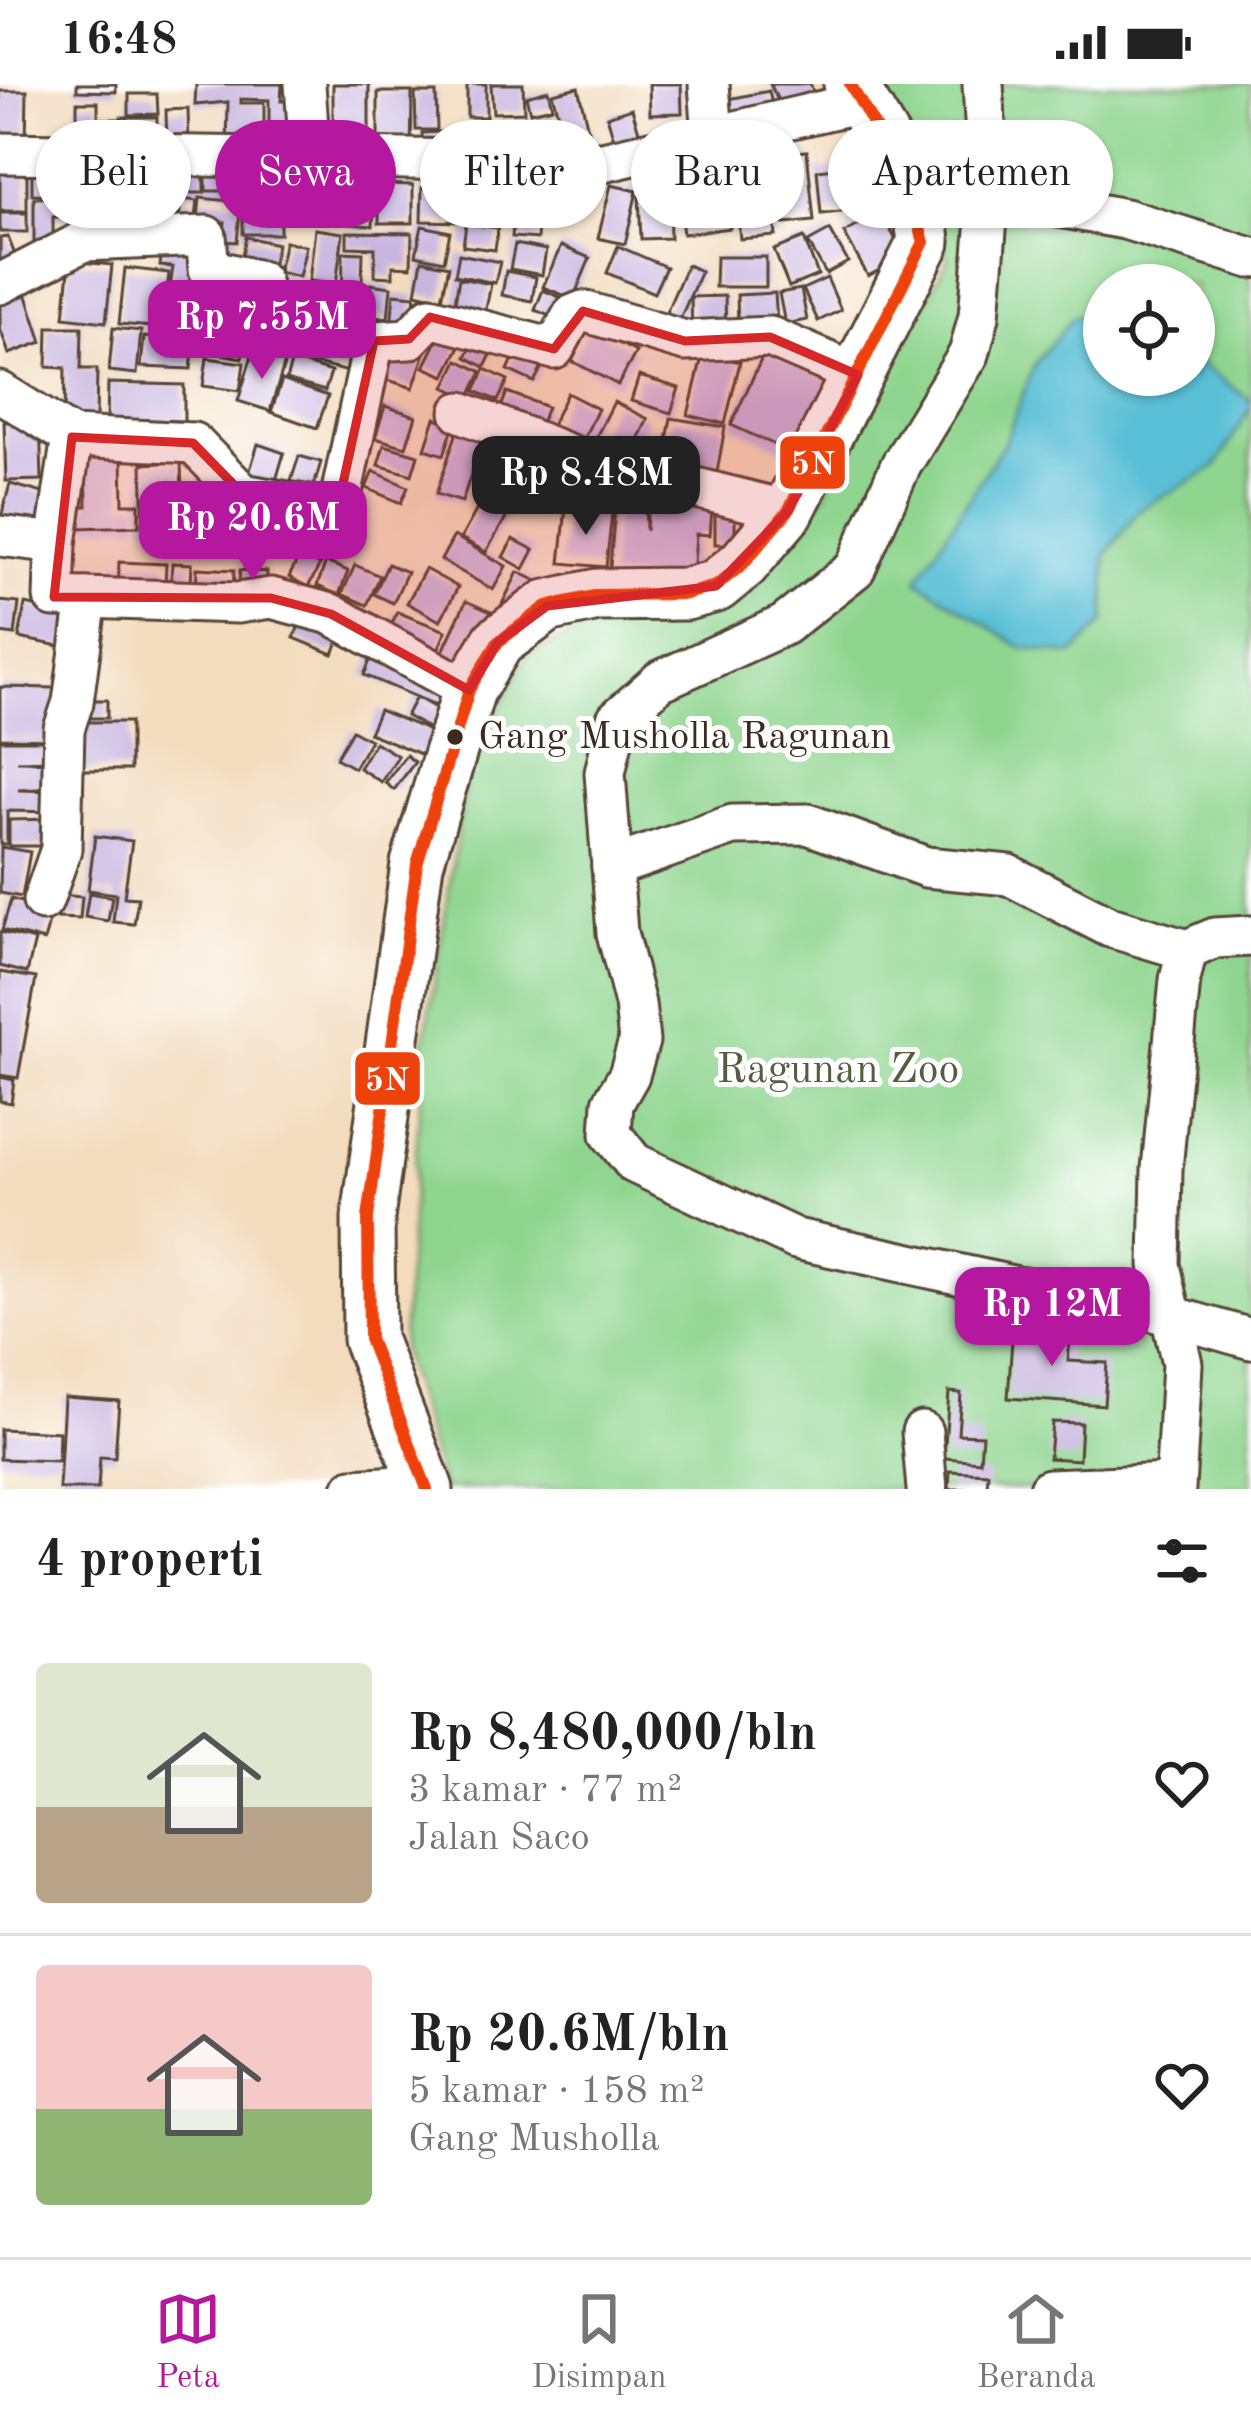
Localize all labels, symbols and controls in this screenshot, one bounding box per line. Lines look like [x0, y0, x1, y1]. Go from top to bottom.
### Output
text: 16:48 [60, 19, 177, 64]
chip: Beli [36, 120, 191, 228]
chip: Sewa [215, 120, 396, 228]
chip: Filter [420, 120, 607, 228]
chip: Baru [631, 120, 804, 228]
chip: Apartemen [828, 120, 1113, 228]
map controls [1083, 264, 1215, 396]
button: locate [1083, 264, 1215, 396]
pin: Rp 7.55M [138, 280, 386, 382]
text: Rp 7.55M [175, 299, 349, 338]
line badge: 5N [778, 434, 847, 491]
pin: Rp 8.48M [462, 436, 710, 538]
text: 5N [791, 449, 835, 482]
text: Rp 8.48M [499, 455, 673, 494]
pin: Rp 20.6M [129, 481, 377, 583]
text: Rp 20.6M [166, 500, 340, 539]
place label: Gang Musholla Ragunan [478, 718, 891, 757]
marker: Gang Musholla Ragunan [444, 726, 466, 748]
line badge: 5N [353, 1050, 422, 1107]
park label: Ragunan Zoo [717, 1050, 959, 1092]
text: 5N [365, 1065, 409, 1098]
pin: Rp 12M [954, 1267, 1150, 1369]
text: Rp 12M [982, 1286, 1122, 1325]
icon: filters [1149, 1528, 1215, 1594]
text: 4 properti [36, 1536, 263, 1587]
text: Rp 8,480,000/bln [408, 1710, 817, 1761]
icon: home [132, 1711, 276, 1855]
icon: heart [1149, 1750, 1215, 1816]
text: 3 kamar · 77 m² [408, 1771, 682, 1810]
text: Jalan Saco [408, 1819, 590, 1858]
text: Rp 20.6M/bln [408, 2011, 730, 2062]
icon: home [132, 2013, 276, 2157]
icon: heart [1149, 2052, 1215, 2118]
text: 5 kamar · 158 m² [408, 2072, 705, 2111]
text: Gang Musholla [408, 2120, 660, 2159]
tab: Peta [155, 2286, 221, 2399]
tab: Disimpan [531, 2286, 667, 2399]
tab: Beranda [977, 2286, 1096, 2399]

